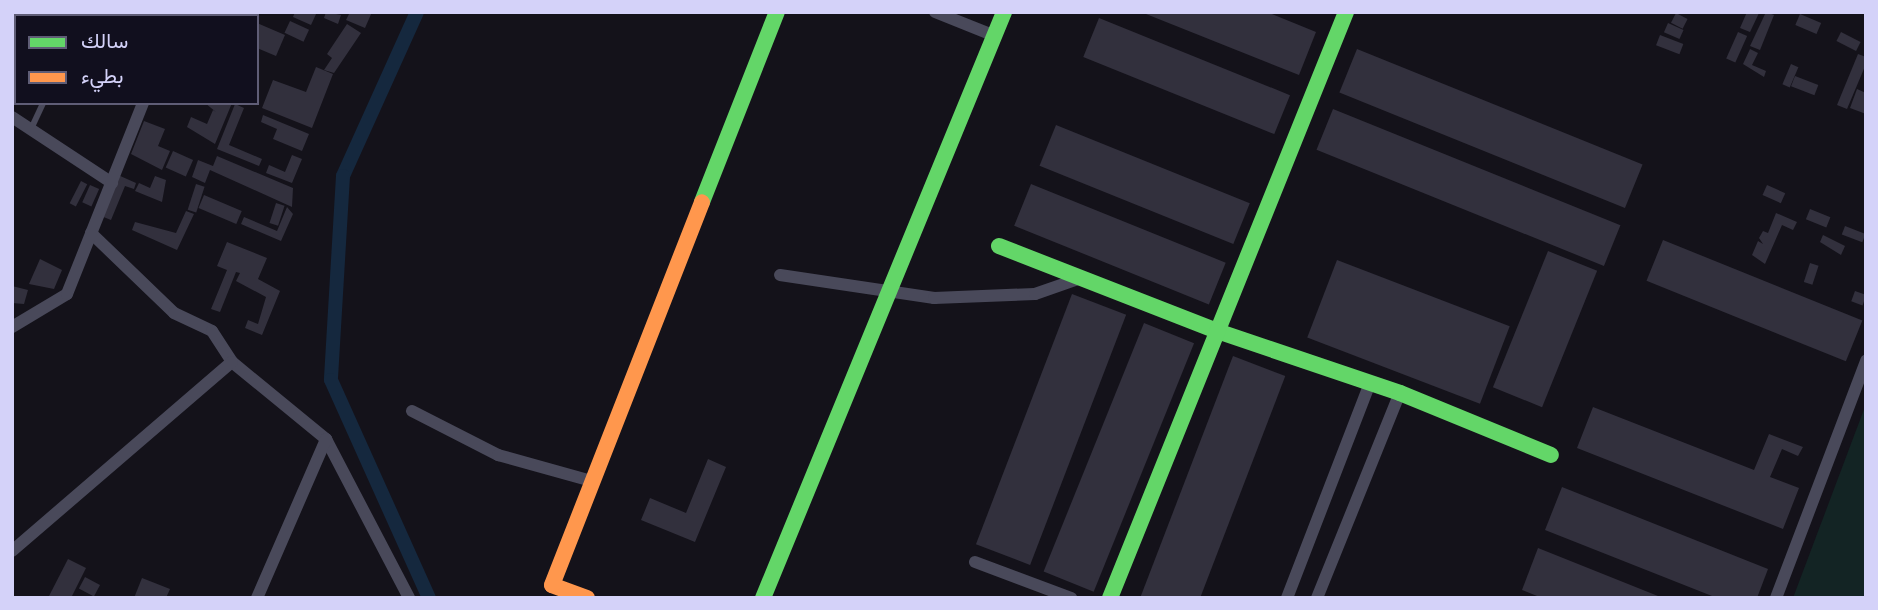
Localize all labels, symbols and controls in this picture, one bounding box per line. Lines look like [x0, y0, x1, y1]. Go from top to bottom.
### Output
legend [14, 14, 259, 105]
text: سالك [81, 28, 128, 52]
text: بطيء [81, 63, 124, 87]

